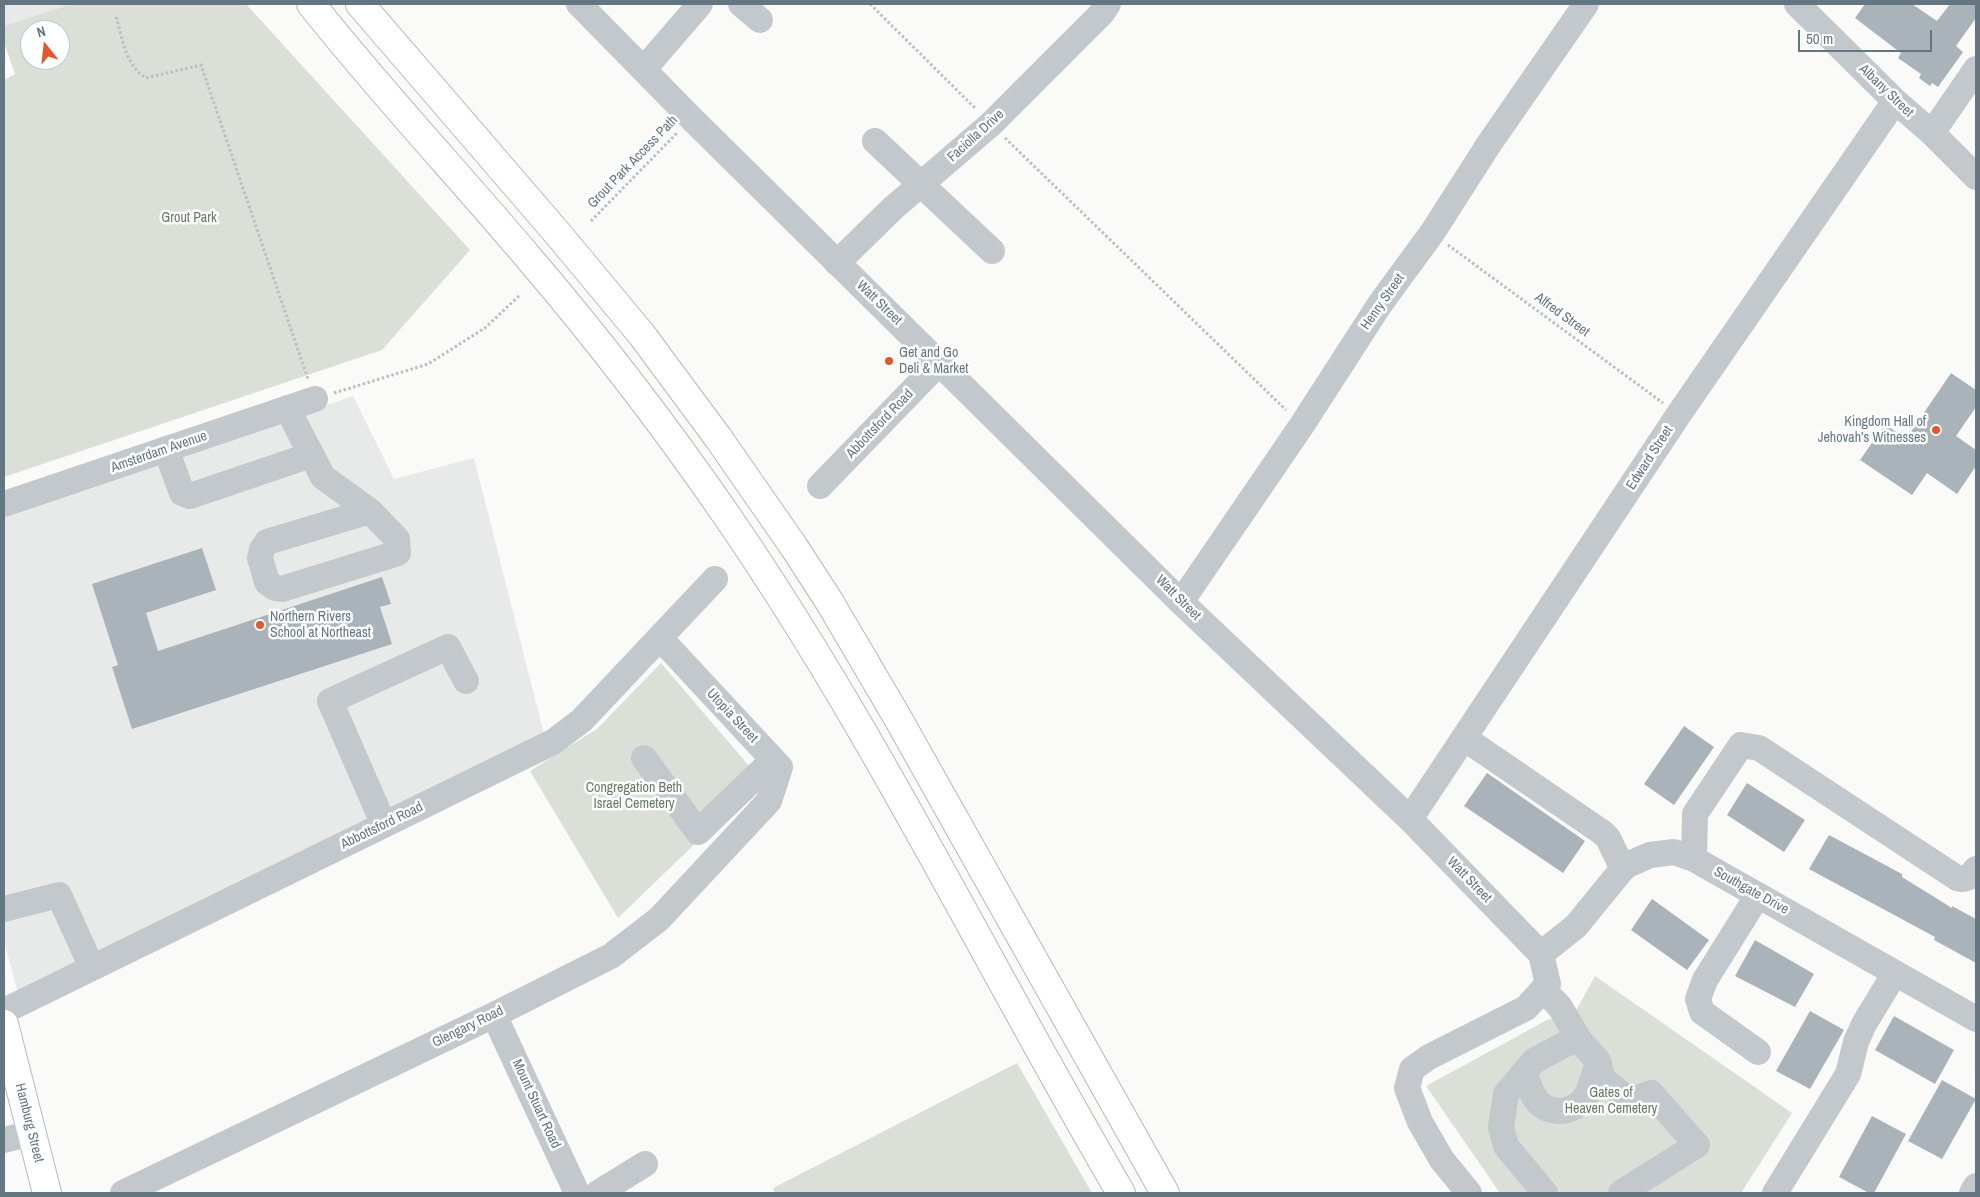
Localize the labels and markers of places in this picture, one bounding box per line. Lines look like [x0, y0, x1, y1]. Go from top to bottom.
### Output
place label: Get and Go Deli & Market [899, 345, 969, 378]
marker: Get and Go Deli & Market [883, 355, 895, 367]
place label: Kingdom Hall of Jehovah’s Witnesses [1818, 414, 1926, 447]
marker: Kingdom Hall of Jehovah’s Witnesses [1930, 424, 1942, 436]
place label: Northern Rivers School at Northeast [270, 609, 371, 642]
marker: Northern Rivers School at Northeast [254, 619, 266, 631]

